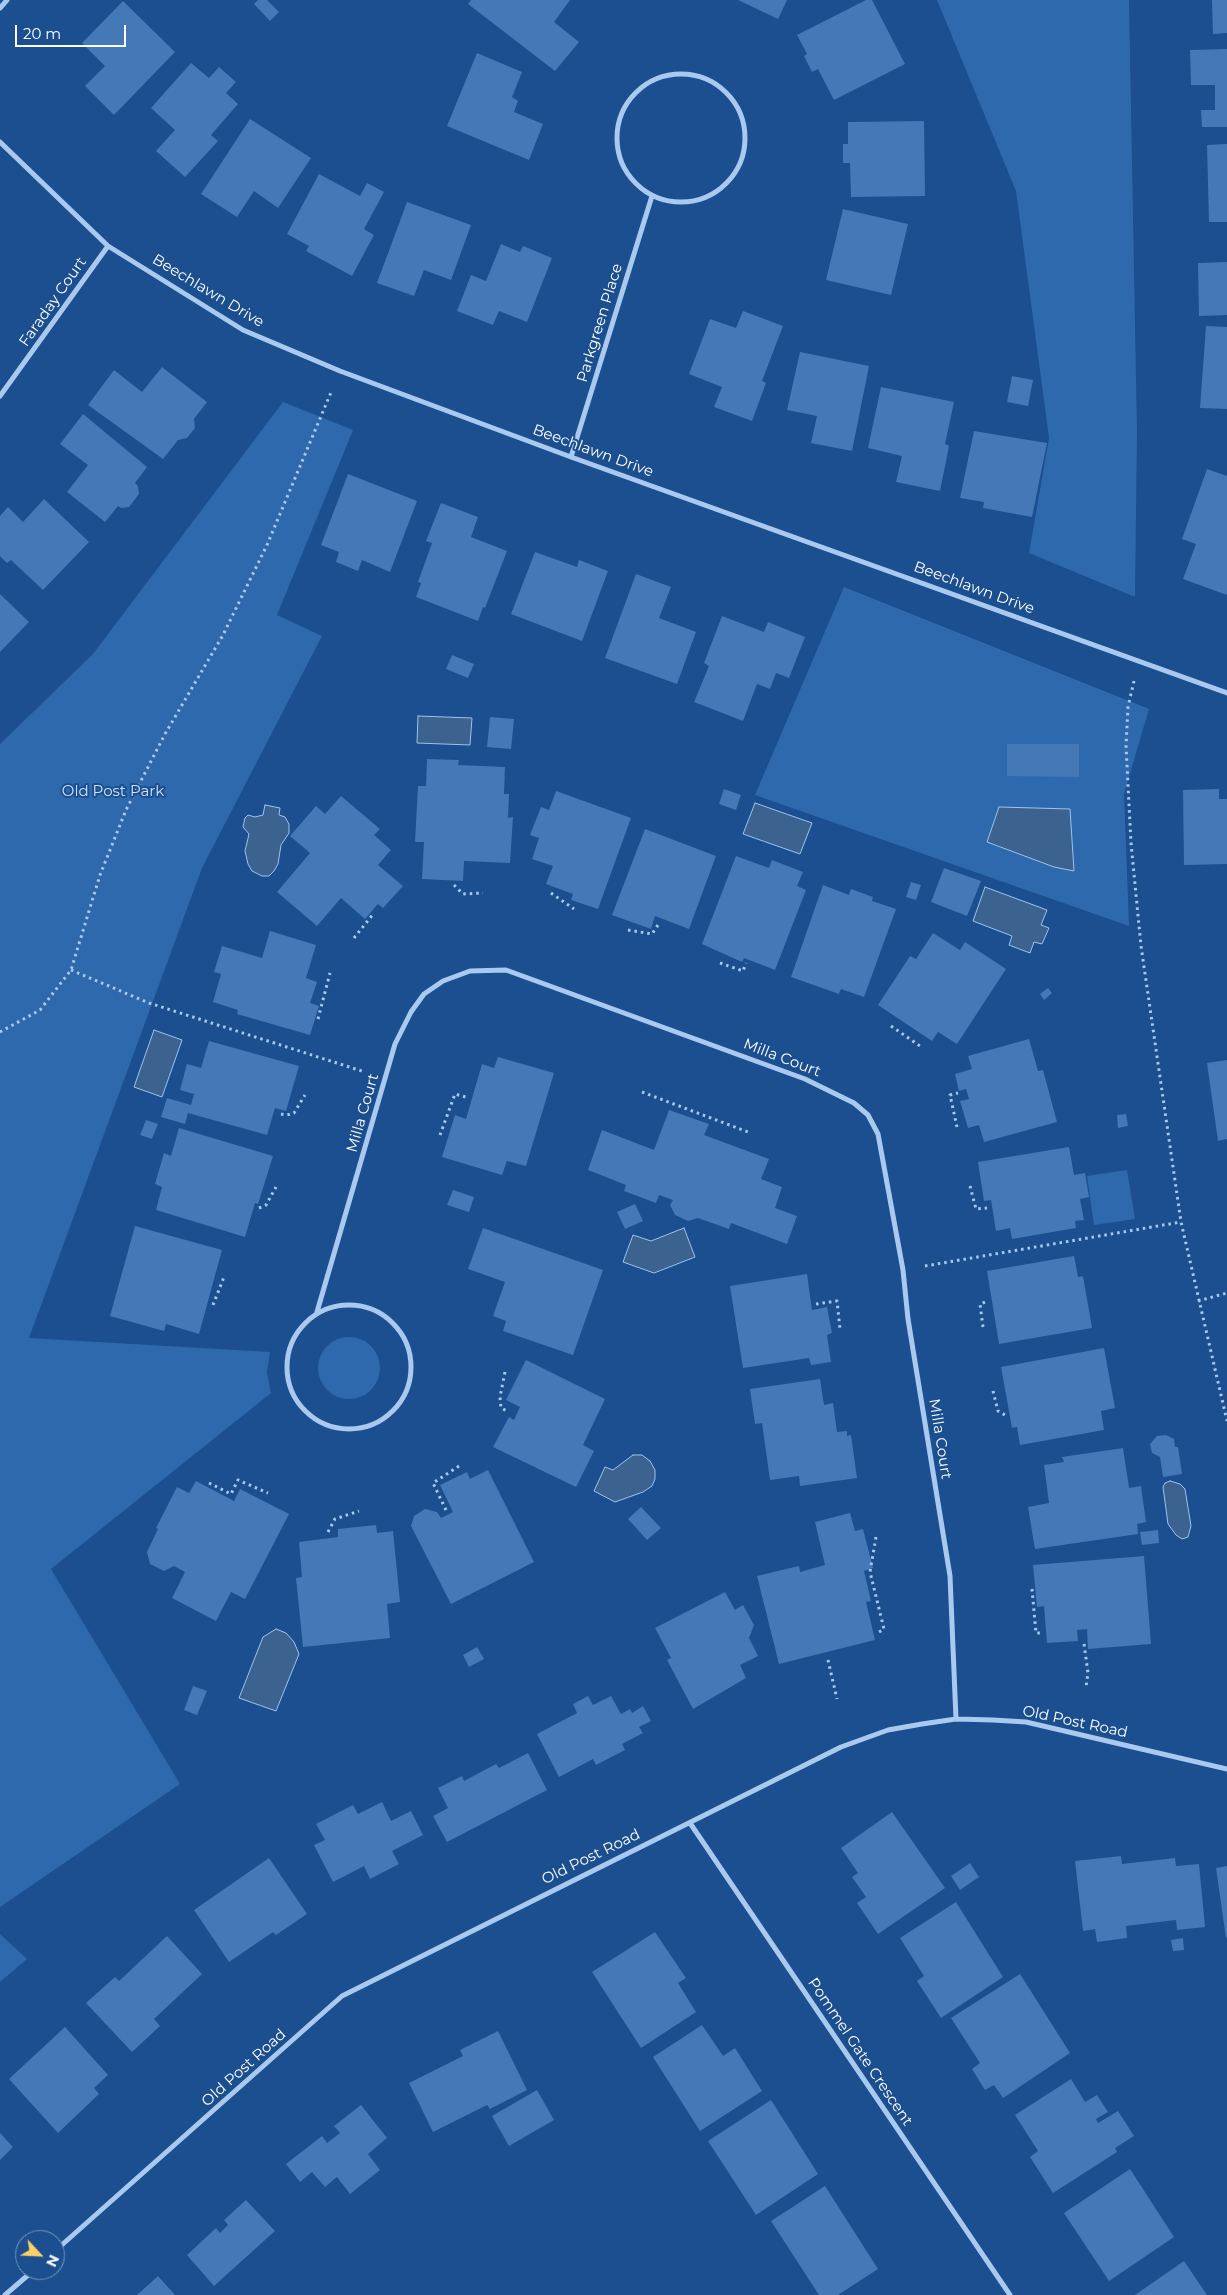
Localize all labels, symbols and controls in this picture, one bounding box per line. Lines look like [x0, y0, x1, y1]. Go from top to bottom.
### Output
scale bar [18, 15, 129, 47]
text: 20 m [23, 24, 61, 43]
street label: Beechlawn Drive [149, 251, 267, 331]
street label: Faraday Court [15, 254, 91, 350]
street label: Parkgreen Place [573, 261, 627, 385]
street label: Beechlawn Drive [530, 421, 656, 481]
street label: Beechlawn Drive [911, 558, 1037, 618]
park label: Old Post Park [62, 783, 164, 801]
street label: Milla Court [741, 1035, 823, 1081]
street label: Milla Court [343, 1071, 383, 1155]
street label: Milla Court [925, 1397, 955, 1481]
street label: Old Post Road [1021, 1702, 1129, 1742]
street label: Old Post Road [539, 1825, 643, 1889]
street label: Pommel Gate Crescent [804, 1975, 916, 2129]
street label: Old Post Road [198, 2025, 290, 2111]
north arrow [15, 2230, 65, 2280]
text: N [42, 2252, 63, 2270]

